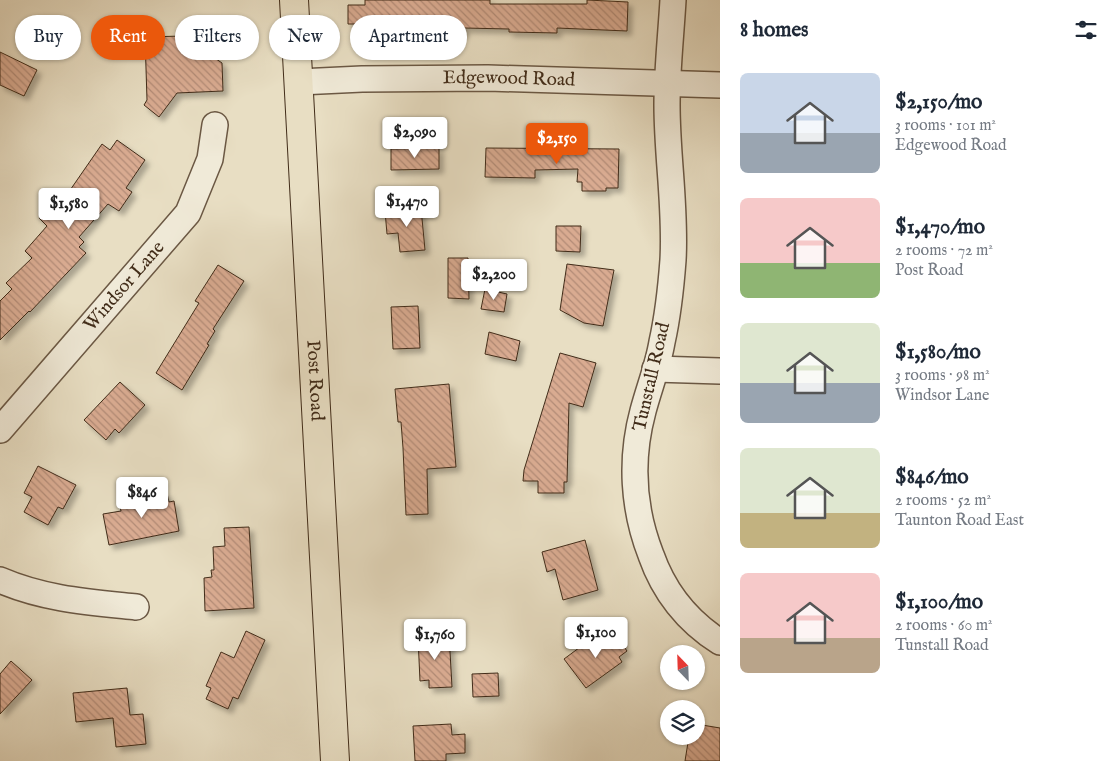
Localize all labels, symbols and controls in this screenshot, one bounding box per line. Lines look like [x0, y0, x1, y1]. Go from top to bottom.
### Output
chip: Buy [15, 15, 81, 60]
chip: Rent [91, 15, 165, 60]
chip: Filters [175, 15, 259, 60]
chip: New [269, 15, 340, 60]
chip: Apartment [350, 15, 467, 60]
icon: filters [1072, 16, 1100, 44]
text: 8 homes [740, 17, 808, 44]
street label: Edgewood Road [443, 66, 576, 93]
text: $2,150/mo [895, 89, 982, 116]
icon: home [780, 93, 840, 153]
pin: $2,090 [374, 116, 456, 159]
text: 3 rooms · 101 m² [895, 116, 996, 136]
pin: $2,150 [516, 122, 598, 165]
text: $2,090 [393, 123, 437, 143]
text: $2,150 [537, 129, 577, 149]
text: Edgewood Road [895, 136, 1006, 156]
pin: $1,470 [366, 186, 448, 228]
pin: $1,580 [28, 188, 110, 230]
text: $1,470 [386, 192, 428, 212]
text: $1,580 [49, 194, 89, 214]
text: $1,470/mo [895, 214, 985, 241]
icon: home [780, 218, 840, 278]
street label: Windsor Lane [79, 236, 170, 337]
text: 2 rooms · 72 m² [895, 241, 993, 261]
pin: $2,200 [453, 258, 535, 301]
text: Post Road [895, 261, 963, 281]
text: $2,200 [472, 265, 516, 285]
street label: Tunstall Road [628, 319, 676, 434]
street label: Post Road [300, 339, 329, 423]
text: $1,580/mo [895, 339, 981, 366]
icon: home [780, 343, 840, 403]
text: 3 rooms · 98 m² [895, 366, 990, 386]
text: Windsor Lane [895, 386, 989, 406]
text: $846/mo [895, 464, 969, 491]
icon: home [780, 468, 840, 528]
pin: $846 [112, 476, 172, 519]
text: $846 [127, 483, 157, 503]
text: 2 rooms · 52 m² [895, 491, 991, 511]
text: Taunton Road East [895, 511, 1024, 531]
text: $1,100/mo [895, 589, 983, 616]
icon: home [780, 593, 840, 653]
pin: $1,100 [555, 616, 637, 659]
text: 2 rooms · 60 m² [895, 616, 993, 636]
pin: $1,760 [394, 618, 476, 661]
text: $1,100 [576, 623, 616, 643]
text: $1,760 [415, 625, 455, 645]
text: Tunstall Road [895, 636, 989, 656]
north arrow [660, 645, 705, 690]
map controls [660, 645, 705, 745]
button: layers [660, 700, 705, 745]

